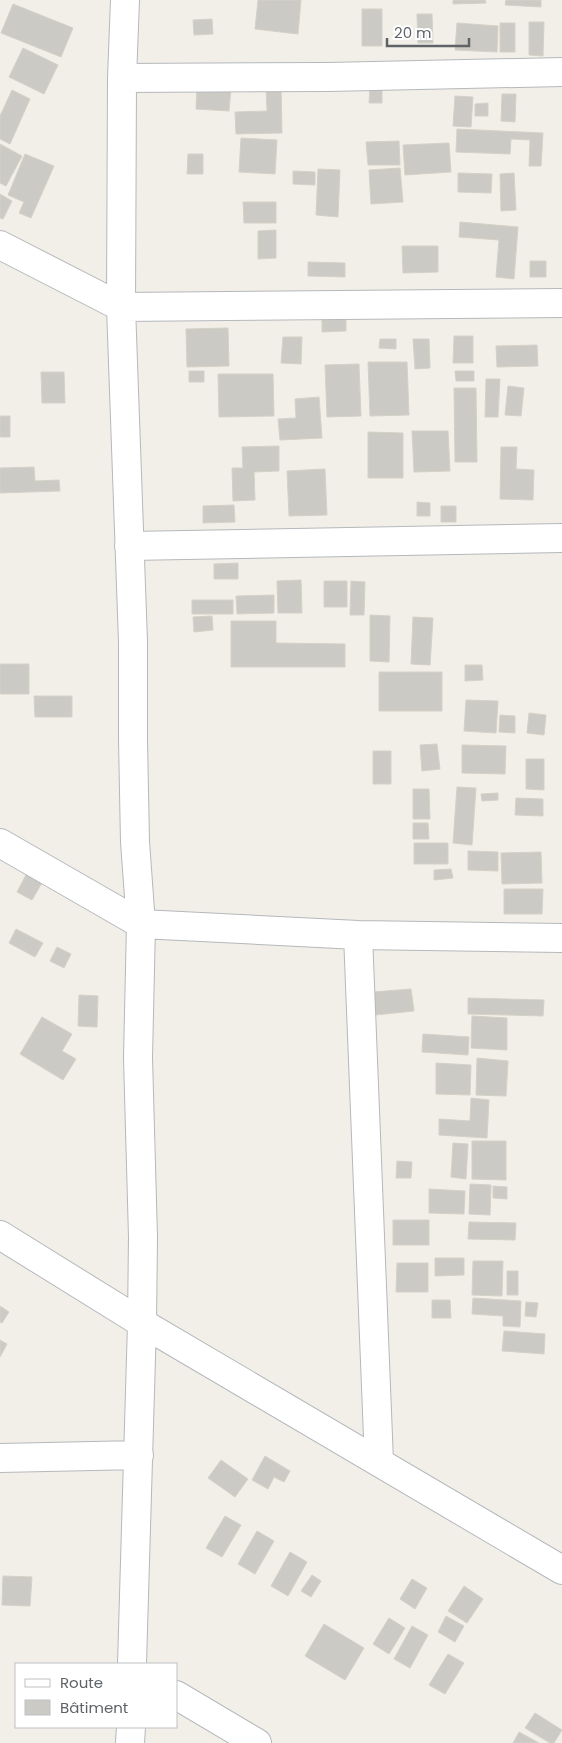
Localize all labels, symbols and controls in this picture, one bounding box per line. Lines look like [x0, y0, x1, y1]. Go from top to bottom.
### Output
scale bar [387, 15, 470, 47]
text: 20 m [394, 22, 432, 43]
legend [15, 1663, 178, 1728]
text: Route [60, 1672, 103, 1693]
text: Bâtiment [60, 1697, 128, 1718]

